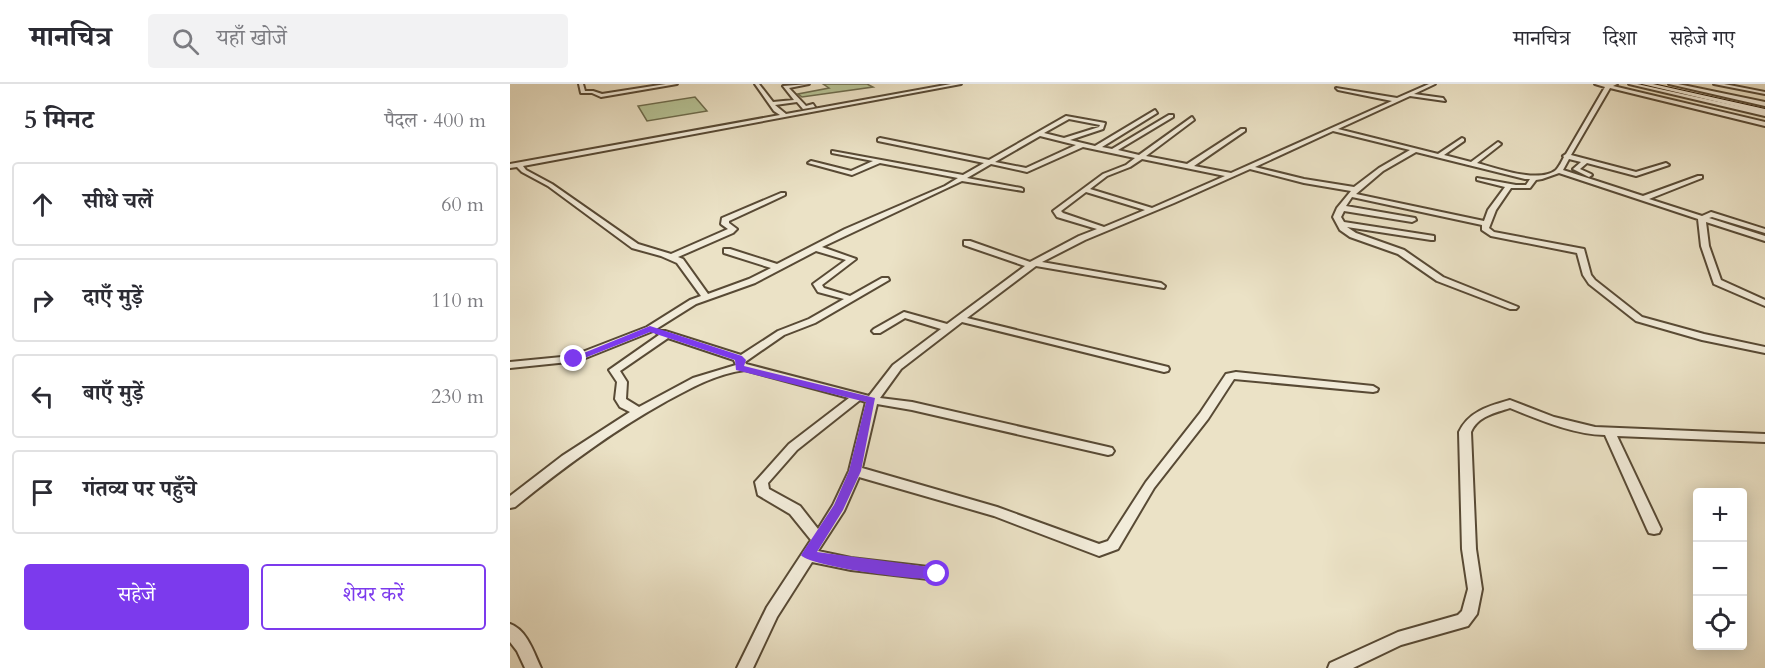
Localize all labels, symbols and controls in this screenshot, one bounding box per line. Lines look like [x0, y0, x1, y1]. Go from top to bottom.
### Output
search box [148, 14, 568, 68]
text: मानचित्र [30, 18, 112, 56]
text: यहाँ खोजें [217, 23, 287, 53]
text: मानचित्र [1513, 24, 1570, 53]
text: दिशा [1603, 24, 1637, 53]
text: सहेजे गए [1670, 24, 1735, 53]
icon: search [169, 25, 202, 58]
text: 5 मिनट [24, 102, 94, 137]
text: पैदल · 400 m [384, 107, 486, 134]
text: सीधे चलें [83, 186, 153, 216]
icon: ahead [26, 188, 59, 221]
text: 60 m [441, 191, 484, 218]
text: दाएँ मुड़ें [83, 282, 143, 312]
icon: right [26, 284, 59, 317]
text: 110 m [431, 287, 484, 314]
route end [560, 345, 586, 371]
text: बाएँ मुड़ें [83, 378, 143, 408]
icon: left [26, 380, 59, 413]
text: 230 m [431, 383, 484, 410]
text: गंतव्य पर पहुँचे [83, 474, 197, 504]
icon: arrive [26, 476, 59, 509]
map controls [1693, 488, 1747, 650]
button: + [1693, 488, 1747, 542]
button: − [1693, 542, 1747, 596]
route start [923, 560, 949, 586]
button: सहेजें [24, 564, 249, 630]
button: शेयर करें [261, 564, 486, 630]
button: locate [1693, 596, 1747, 650]

